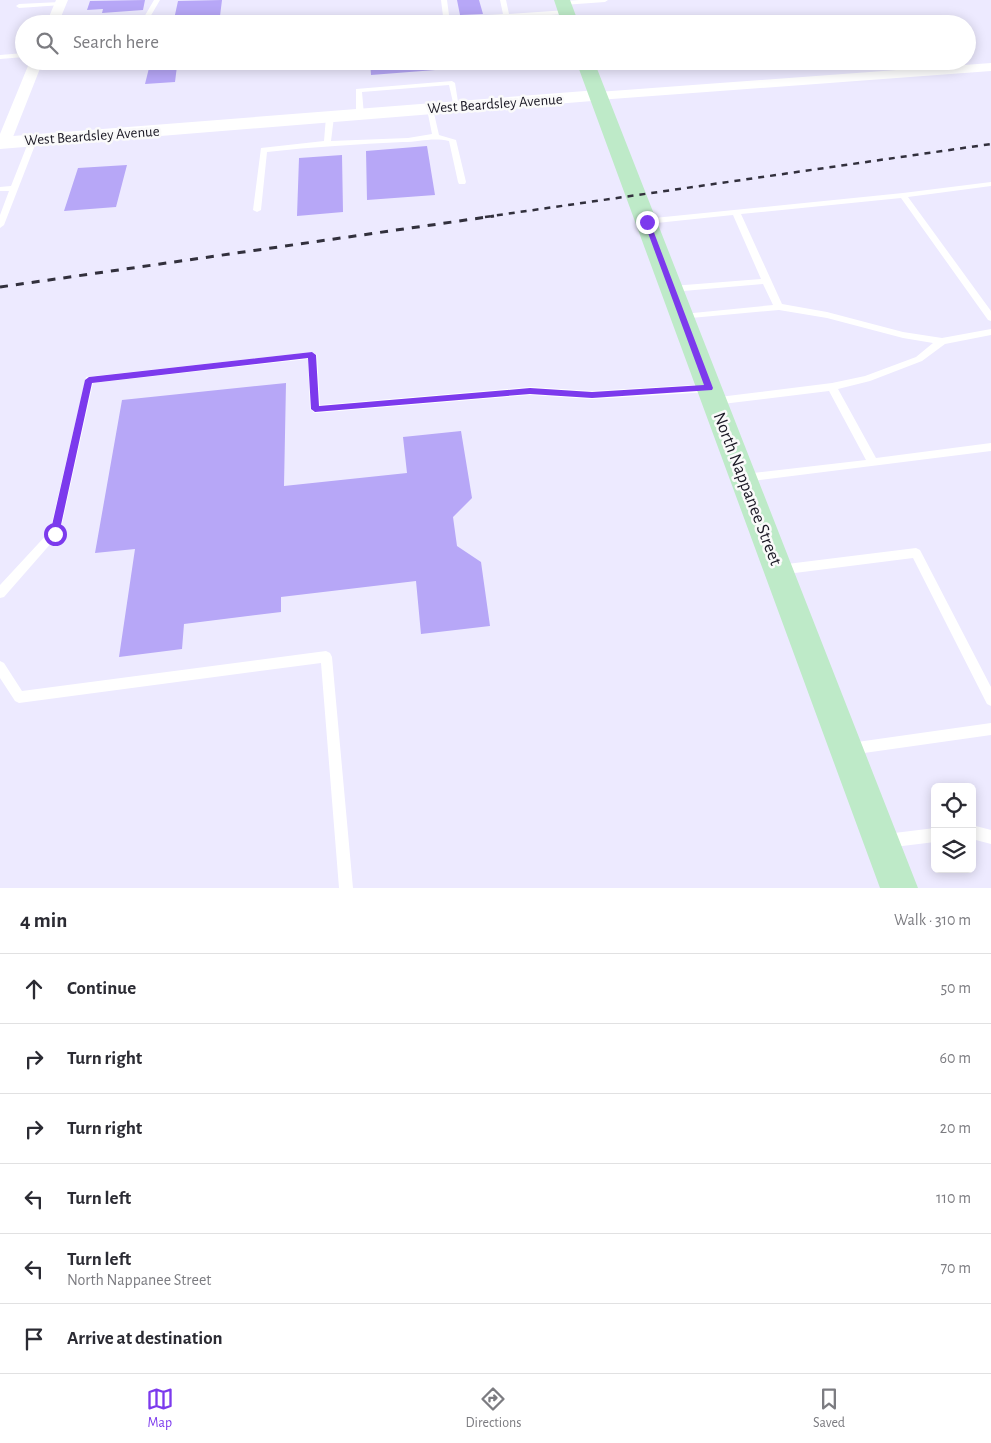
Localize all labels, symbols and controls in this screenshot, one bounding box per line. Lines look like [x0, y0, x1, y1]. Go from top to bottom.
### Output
search box [15, 15, 976, 70]
icon: search [33, 29, 61, 57]
text: Search here [73, 33, 159, 52]
street label: West Beardsley Avenue [427, 92, 563, 116]
street label: West Beardsley Avenue [24, 124, 160, 148]
route end [636, 211, 659, 234]
street label: North Nappanee Street [709, 410, 785, 568]
route start [44, 523, 67, 546]
map controls [931, 783, 976, 873]
button: locate [931, 783, 976, 828]
button: layers [931, 828, 976, 873]
text: 4 min [20, 910, 67, 931]
text: Walk · 310 m [894, 912, 971, 928]
icon: ahead [20, 975, 48, 1003]
text: Continue [67, 979, 136, 998]
text: 50 m [940, 980, 971, 996]
icon: right [20, 1045, 48, 1073]
text: Turn right [67, 1049, 142, 1068]
text: 60 m [940, 1050, 971, 1066]
icon: right [20, 1115, 48, 1143]
text: Turn right [67, 1119, 142, 1138]
text: 20 m [940, 1120, 971, 1136]
icon: left [20, 1185, 48, 1213]
text: Turn left [67, 1189, 131, 1208]
text: 110 m [936, 1190, 971, 1206]
text: Turn left [67, 1250, 131, 1269]
icon: left [20, 1255, 48, 1283]
text: 70 m [940, 1260, 971, 1276]
text: North Nappanee Street [67, 1272, 211, 1288]
icon: arrive [20, 1325, 48, 1353]
text: Arrive at destination [67, 1329, 223, 1348]
tab: Map [146, 1385, 174, 1432]
tab: Directions [466, 1385, 521, 1432]
tab: Saved [813, 1385, 845, 1432]

